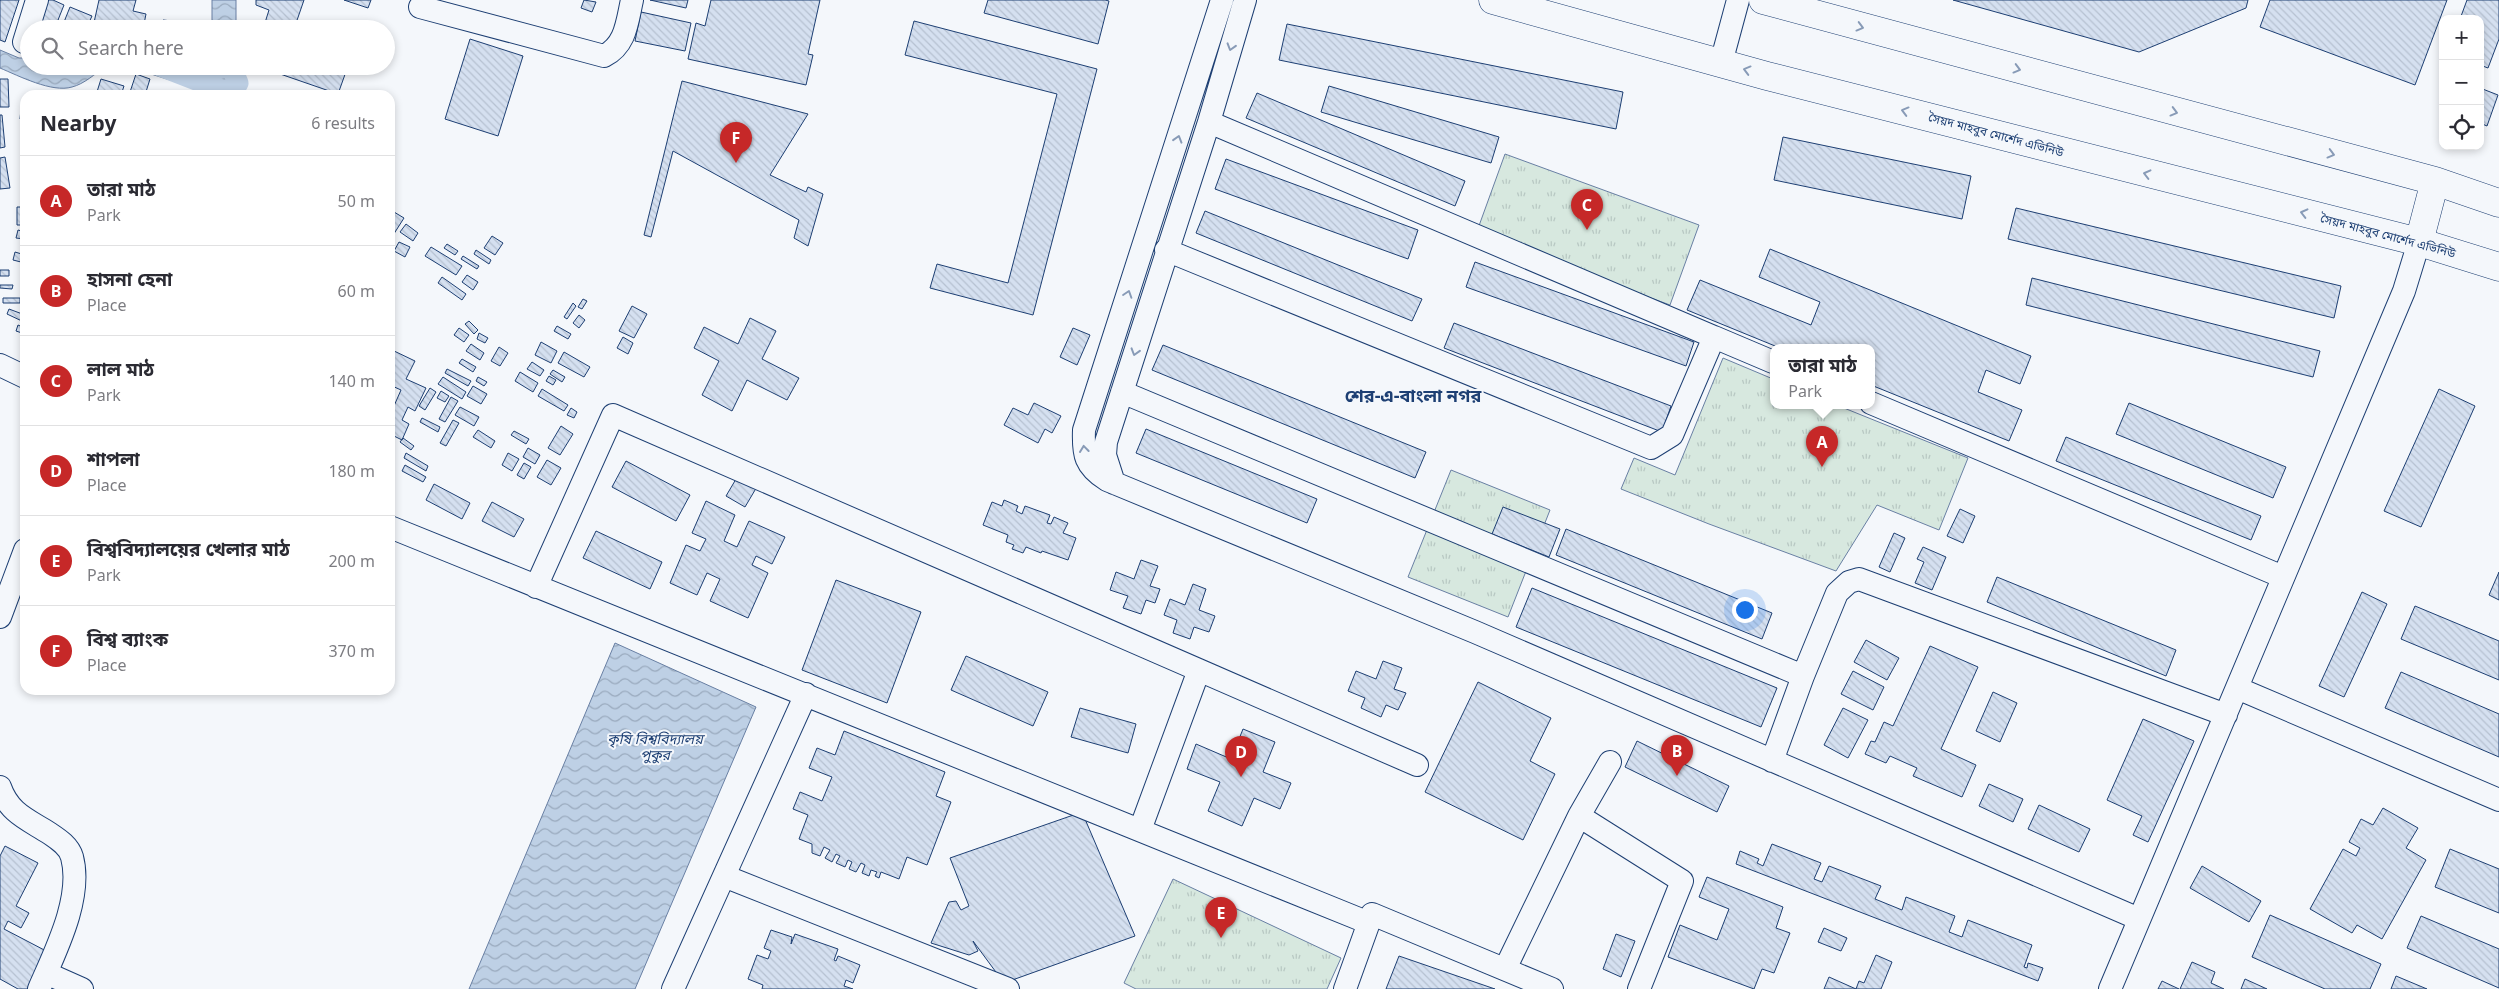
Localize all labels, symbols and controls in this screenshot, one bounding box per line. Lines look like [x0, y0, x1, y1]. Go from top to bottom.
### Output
map controls [2439, 15, 2484, 150]
button: + [2439, 15, 2484, 60]
search box [20, 20, 395, 75]
one-way arrow [1856, 22, 1864, 32]
icon: search [38, 34, 66, 62]
text: Search here [78, 35, 184, 61]
one-way arrow [1227, 42, 1237, 50]
button: − [2439, 60, 2484, 105]
one-way arrow [2013, 64, 2021, 74]
one-way arrow [1744, 66, 1752, 76]
button: locate [2439, 105, 2484, 150]
one-way arrow [1900, 106, 1909, 117]
one-way arrow [2170, 106, 2178, 116]
street label: সৈয়দ মাহবুব মোর্শেদ এভিনিউ [1926, 108, 2066, 161]
text: Nearby [40, 109, 116, 137]
text: 6 results [311, 112, 375, 134]
pin: F [720, 122, 752, 163]
one-way arrow [1173, 136, 1183, 144]
one-way arrow [2327, 148, 2335, 158]
one-way arrow [2142, 169, 2151, 180]
text: তারা মাঠ [87, 176, 155, 202]
pin: C [1571, 189, 1603, 230]
text: A [50, 190, 62, 212]
text: 50 m [338, 190, 375, 212]
text: Park [87, 204, 121, 226]
one-way arrow [2301, 209, 2309, 219]
street label: সৈয়দ মাহবুব মোর্শেদ এভিনিউ [2318, 209, 2458, 262]
text: হাসনা হেনা [87, 266, 172, 292]
text: B [51, 280, 61, 302]
text: 60 m [338, 280, 375, 302]
one-way arrow [1123, 290, 1133, 299]
text: Place [87, 294, 127, 316]
popup [1770, 344, 1875, 409]
one-way arrow [1130, 347, 1140, 355]
text: তারা মাঠ [1788, 352, 1857, 378]
text: লাল মাঠ [87, 356, 154, 382]
text: C [51, 370, 61, 392]
text: 140 m [328, 370, 375, 392]
text: Park [1788, 380, 1822, 402]
district label: শের-এ-বাংলা নগর [1345, 383, 1482, 407]
text: Park [87, 384, 121, 406]
pin: A [1806, 426, 1838, 467]
one-way arrow [1079, 445, 1090, 453]
text: শাপলা [87, 446, 140, 472]
text: D [50, 460, 62, 482]
text: 180 m [328, 460, 375, 482]
text: Place [87, 474, 127, 496]
text: বিশ্ববিদ্যালয়ের খেলার মাঠ [87, 536, 290, 562]
text: E [52, 550, 60, 572]
text: 200 m [328, 550, 375, 572]
text: Park [87, 564, 121, 586]
your location [1732, 597, 1758, 623]
text: বিশ্ব ব্যাংক [87, 626, 168, 652]
text: F [52, 640, 60, 662]
text: 370 m [328, 640, 375, 662]
text: Place [87, 654, 127, 676]
water label: কৃষি বিশ্ববিদ্যালয় পুকুর [607, 729, 706, 764]
pin: B [1661, 735, 1693, 776]
pin: D [1225, 736, 1257, 777]
pin: E [1205, 897, 1237, 938]

